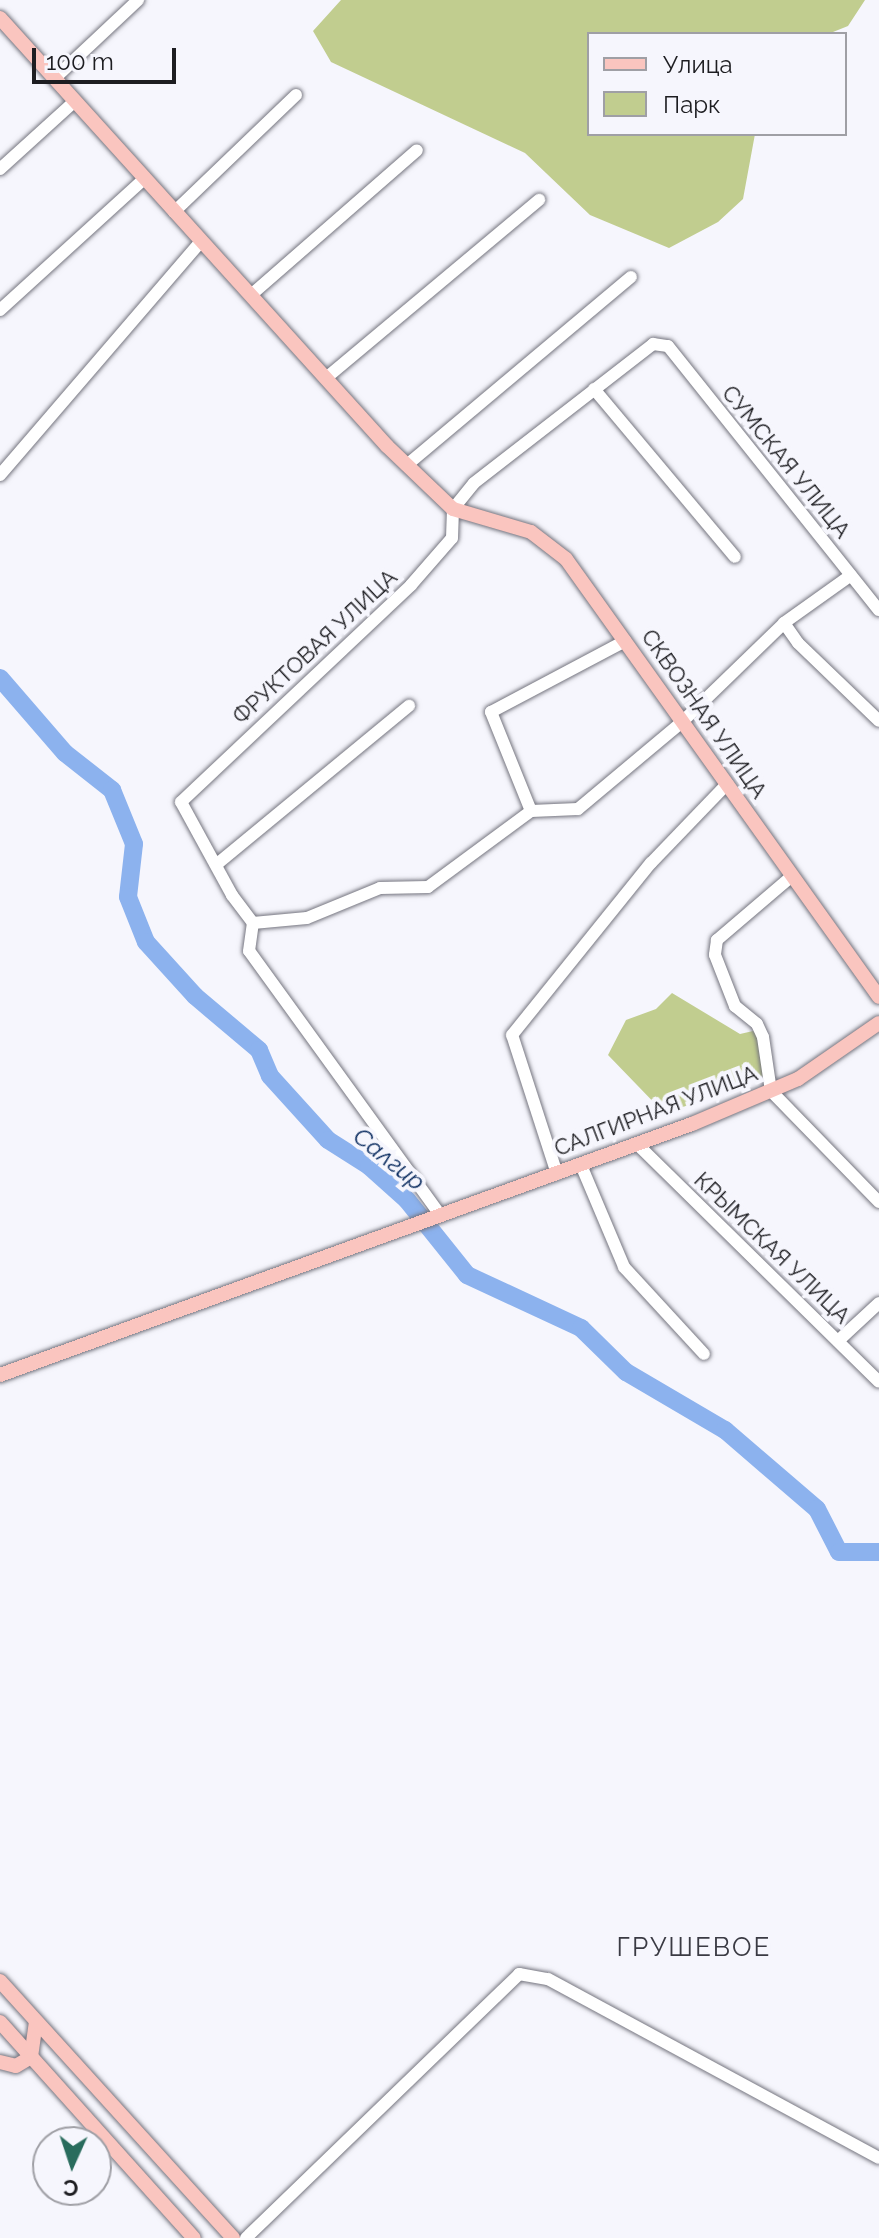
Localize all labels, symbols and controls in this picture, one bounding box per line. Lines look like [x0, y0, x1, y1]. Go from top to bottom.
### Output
scale bar [36, 32, 180, 82]
legend [587, 32, 847, 136]
text: 100 m [46, 47, 114, 76]
text: Улица [663, 50, 733, 79]
text: Парк [663, 90, 721, 119]
street label: СУМСКАЯ УЛИЦА [716, 380, 856, 544]
street label: ФРУКТОВАЯ УЛИЦА [228, 564, 402, 730]
street label: СКВОЗНАЯ УЛИЦА [636, 624, 772, 804]
street label: САЛГИРНАЯ УЛИЦА [551, 1060, 761, 1162]
water label: Салгир [347, 1121, 431, 1197]
street label: КРЫМСКАЯ УЛИЦА [689, 1167, 855, 1329]
district label: ГРУШЕВОЕ [617, 1932, 771, 1964]
north arrow [32, 2126, 112, 2206]
text: С [63, 2175, 79, 2201]

